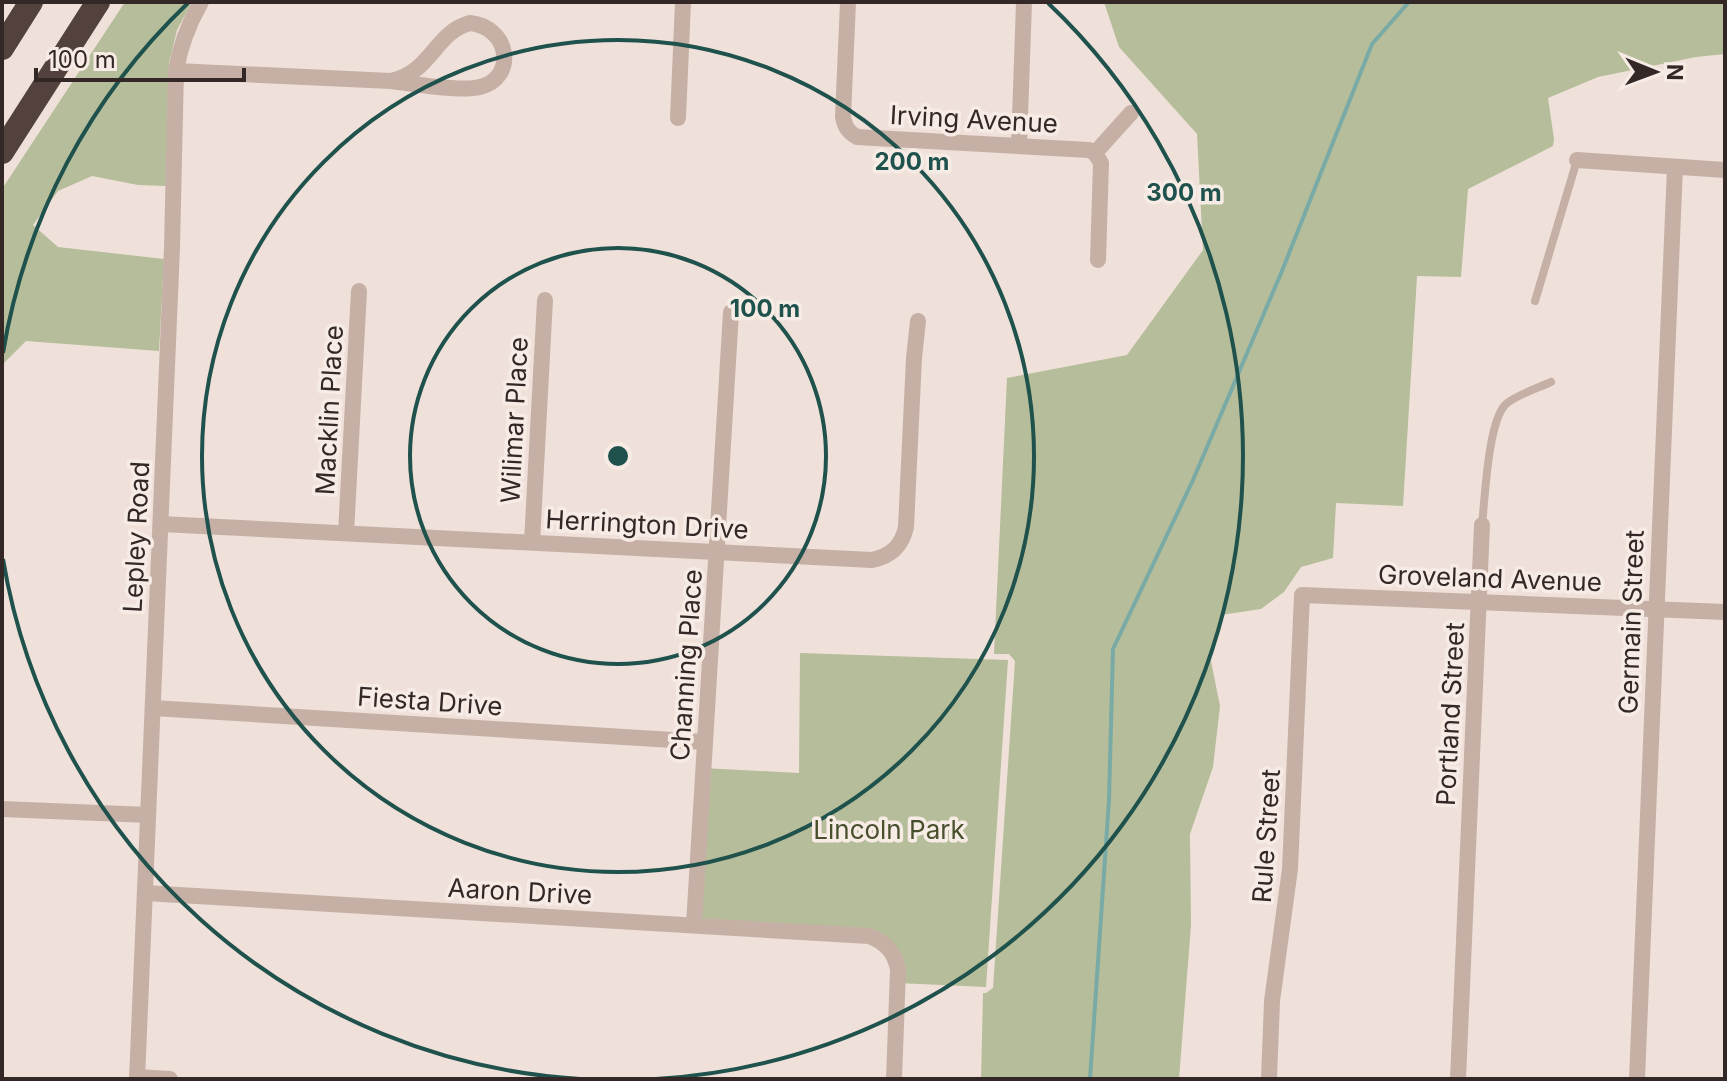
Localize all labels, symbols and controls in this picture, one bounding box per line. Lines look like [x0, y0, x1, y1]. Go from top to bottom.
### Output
scale bar [36, 32, 244, 82]
north arrow [1615, 32, 1695, 112]
text: 100 m [48, 45, 116, 74]
text: N [1662, 64, 1688, 81]
street label: Irving Avenue [889, 99, 1059, 139]
text: 200 m [874, 147, 950, 176]
text: 300 m [1146, 178, 1222, 207]
text: 100 m [730, 294, 800, 323]
street label: Macklin Place [309, 324, 349, 496]
street label: Wilimar Place [494, 336, 534, 504]
centre of rings [604, 442, 632, 470]
street label: Lepley Road [117, 461, 155, 613]
street label: Herrington Drive [545, 503, 749, 545]
street label: Germain Street [1612, 529, 1650, 715]
street label: Groveland Avenue [1378, 559, 1602, 597]
street label: Channing Place [664, 568, 708, 762]
street label: Portland Street [1430, 622, 1470, 806]
street label: Fiesta Drive [356, 680, 504, 722]
street label: Rule Street [1246, 768, 1286, 904]
park label: Lincoln Park [813, 814, 965, 845]
street label: Aaron Drive [447, 872, 593, 910]

